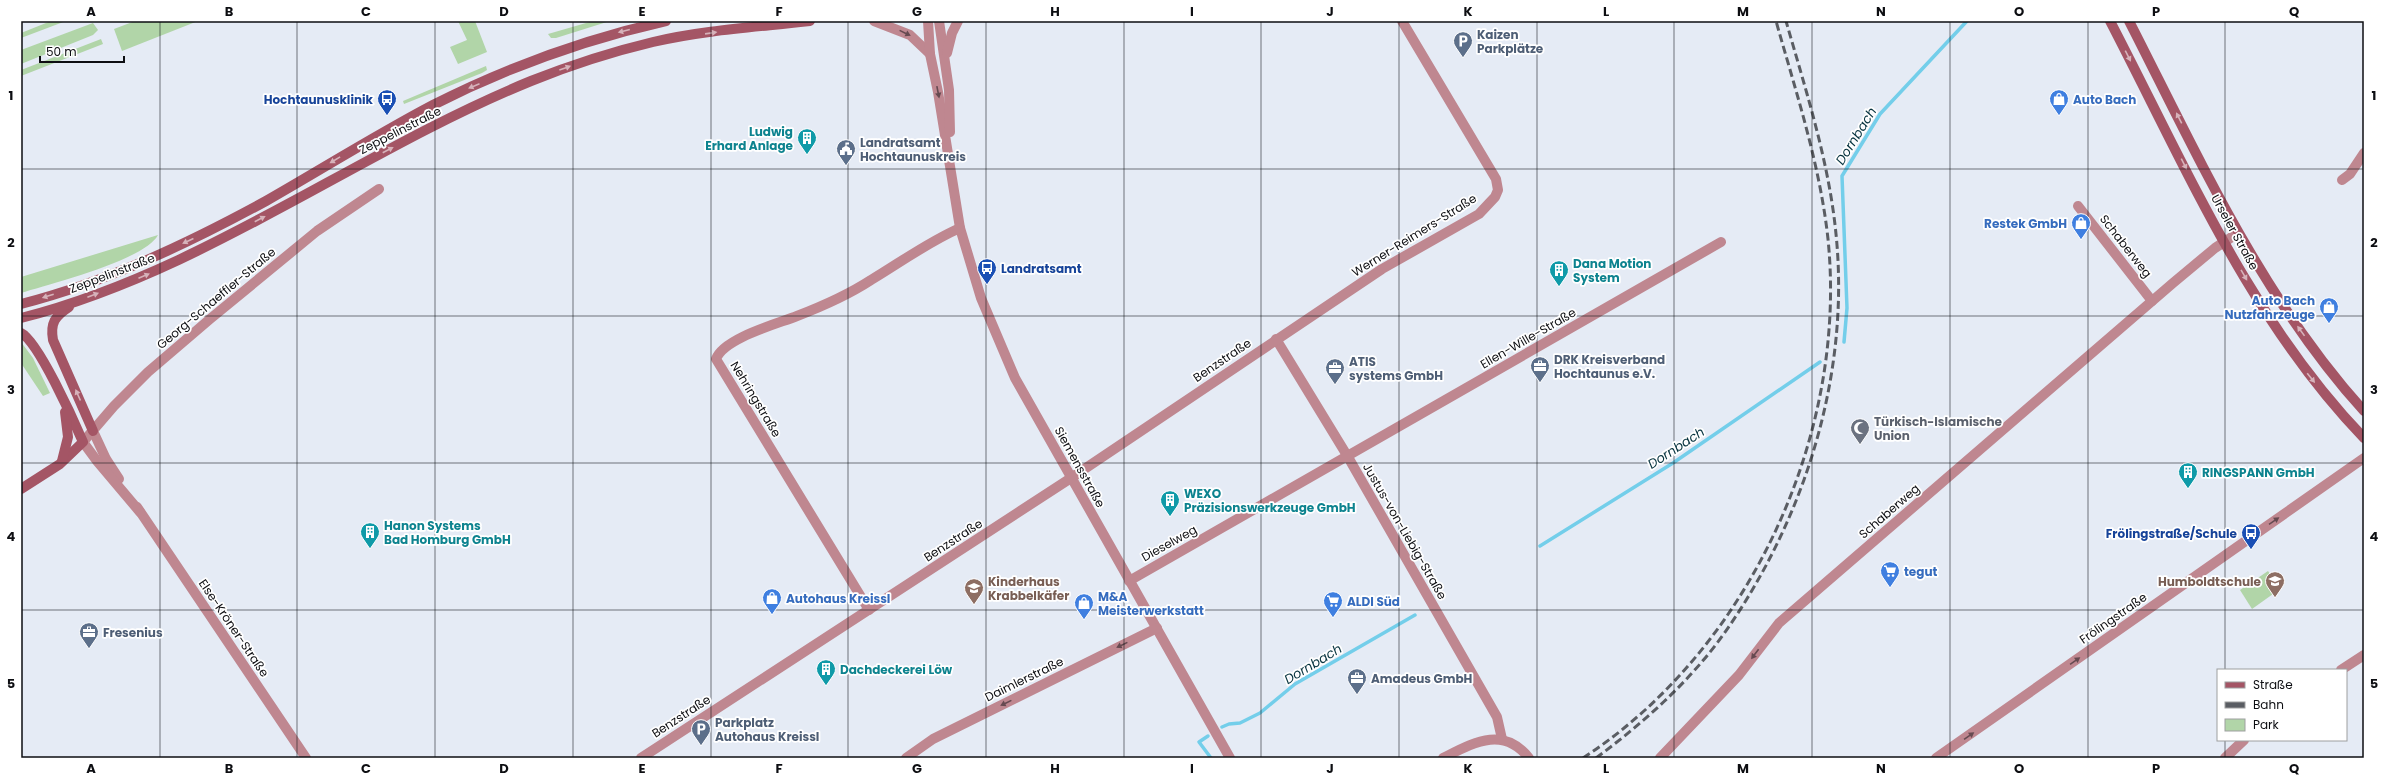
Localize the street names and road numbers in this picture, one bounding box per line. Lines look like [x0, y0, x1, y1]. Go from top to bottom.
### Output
street label: Zeppelinstraße [356, 102, 444, 158]
street label: Werner-Reimers-Straße [1348, 190, 1480, 280]
street label: Urseler Straße [2207, 191, 2263, 273]
street label: Schaberweg [2096, 211, 2156, 281]
street label: Georg-Schaeffler-Straße [153, 243, 279, 353]
street label: Zeppelinstraße [67, 249, 157, 297]
street label: Ellen-Wille-Straße [1477, 304, 1579, 372]
street label: Benzstraße [1190, 334, 1254, 386]
street label: Nehringstraße [727, 358, 785, 440]
street label: Siemensstraße [1051, 424, 1109, 510]
street label: Justus-von-Liebig-Straße [1359, 460, 1451, 602]
street label: Schaberweg [1855, 480, 1923, 542]
street label: Benzstraße [920, 515, 986, 565]
street label: Dieselweg [1138, 521, 1200, 565]
street label: Else-Kröner-Straße [195, 576, 273, 680]
street label: Frölingstraße [2076, 588, 2150, 648]
street label: Daimlerstraße [982, 653, 1066, 705]
street label: Benzstraße [648, 691, 714, 741]

